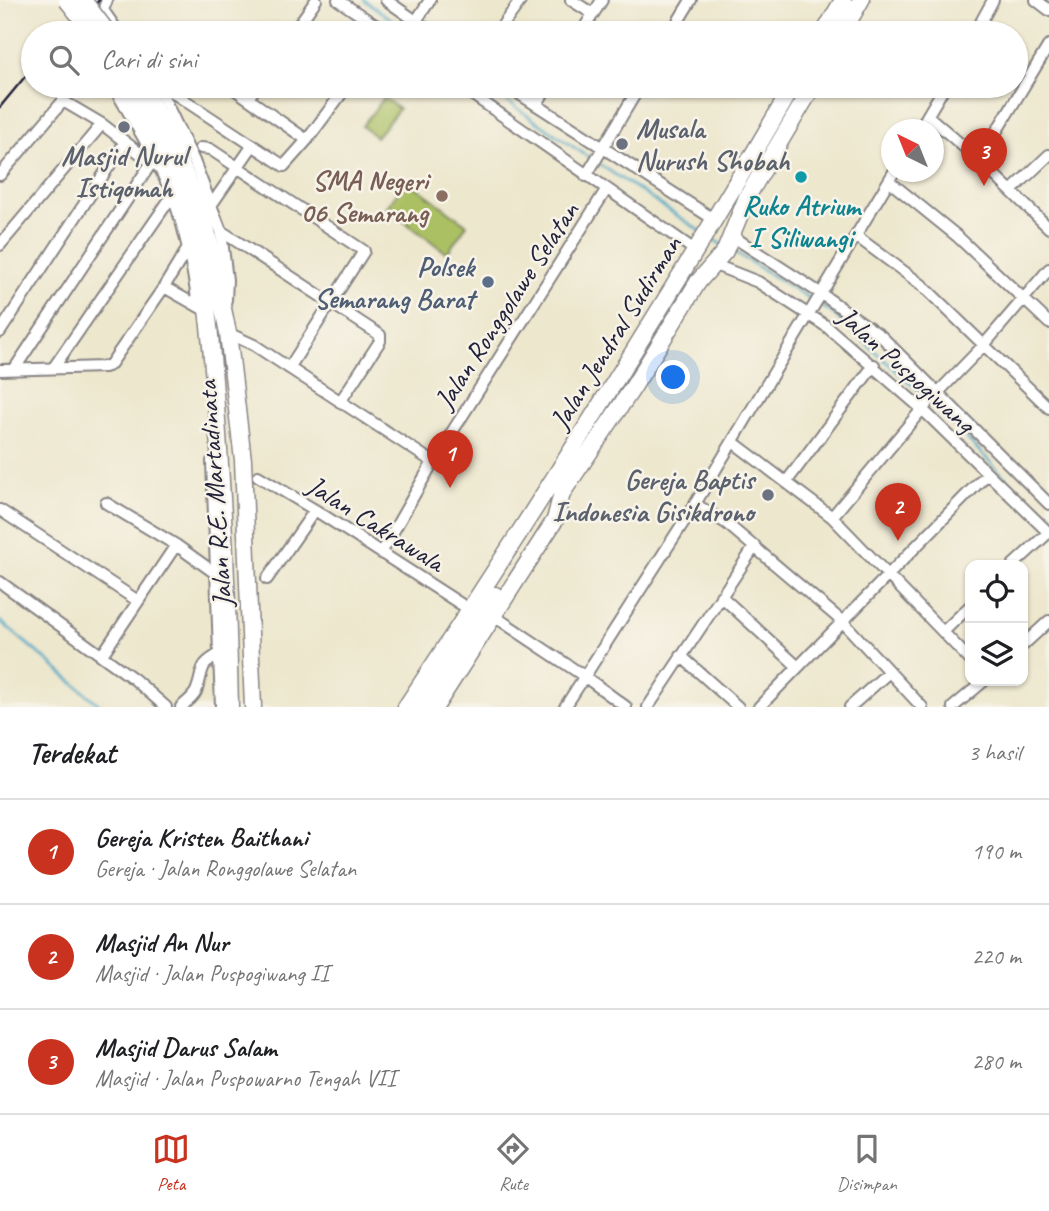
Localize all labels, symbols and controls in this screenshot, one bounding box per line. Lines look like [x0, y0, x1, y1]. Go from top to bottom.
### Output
search box [21, 21, 1028, 98]
icon: search [45, 41, 83, 79]
text: Cari di sini [101, 43, 197, 76]
place label: Musala Nurush Shobah [636, 111, 790, 178]
marker: Masjid Nurul Istiqomah [116, 119, 132, 135]
north arrow [881, 119, 944, 182]
pin: 3 [961, 128, 1007, 186]
marker: Musala Nurush Shobah [614, 136, 630, 152]
place label: Masjid Nurul Istiqomah [61, 138, 192, 205]
place label: SMA Negeri 06 Semarang [301, 163, 432, 230]
marker: Ruko Atrium I Siliwangi [793, 169, 809, 185]
marker: SMA Negeri 06 Semarang [434, 188, 450, 204]
place label: Ruko Atrium I Siliwangi [742, 188, 863, 255]
street label: Jalan Ronggolawe Selatan [425, 194, 587, 417]
street label: Jalan Jendral Sudirman [541, 228, 690, 437]
place label: Polsek Semarang Barat [314, 249, 479, 316]
marker: Polsek Semarang Barat [480, 274, 496, 290]
street label: Jalan Puspogiwang [829, 297, 984, 441]
your location [656, 360, 690, 394]
street label: Jalan R.E. Martadinata [189, 378, 240, 610]
pin: 1 [427, 430, 473, 488]
place label: Gereja Baptis Indonesia Gisikdrono [552, 462, 757, 529]
street label: Jalan Cakrawala [299, 466, 453, 581]
pin: 2 [875, 483, 921, 541]
marker: Gereja Baptis Indonesia Gisikdrono [760, 487, 776, 503]
map controls [965, 560, 1028, 686]
button: locate [965, 560, 1028, 623]
button: layers [965, 623, 1028, 686]
text: Terdekat [28, 734, 116, 772]
text: 3 hasil [968, 738, 1021, 767]
text: Gereja Kristen Baithani [95, 821, 308, 854]
text: 1 [46, 837, 56, 866]
text: 190 m [972, 837, 1021, 866]
text: Gereja · Jalan Ronggolawe Selatan [95, 854, 356, 883]
text: Masjid An Nur [95, 926, 228, 959]
text: 2 [46, 942, 56, 971]
text: 220 m [972, 942, 1021, 971]
text: Masjid · Jalan Puspogiwang II [95, 959, 329, 988]
text: Masjid Darus Salam [95, 1031, 276, 1064]
text: 3 [46, 1047, 56, 1076]
text: 280 m [972, 1047, 1021, 1076]
text: Masjid · Jalan Puspowarno Tengah VII [95, 1064, 396, 1093]
tab: Peta [152, 1130, 190, 1196]
tab: Rute [494, 1130, 532, 1196]
tab: Disimpan [837, 1130, 897, 1196]

